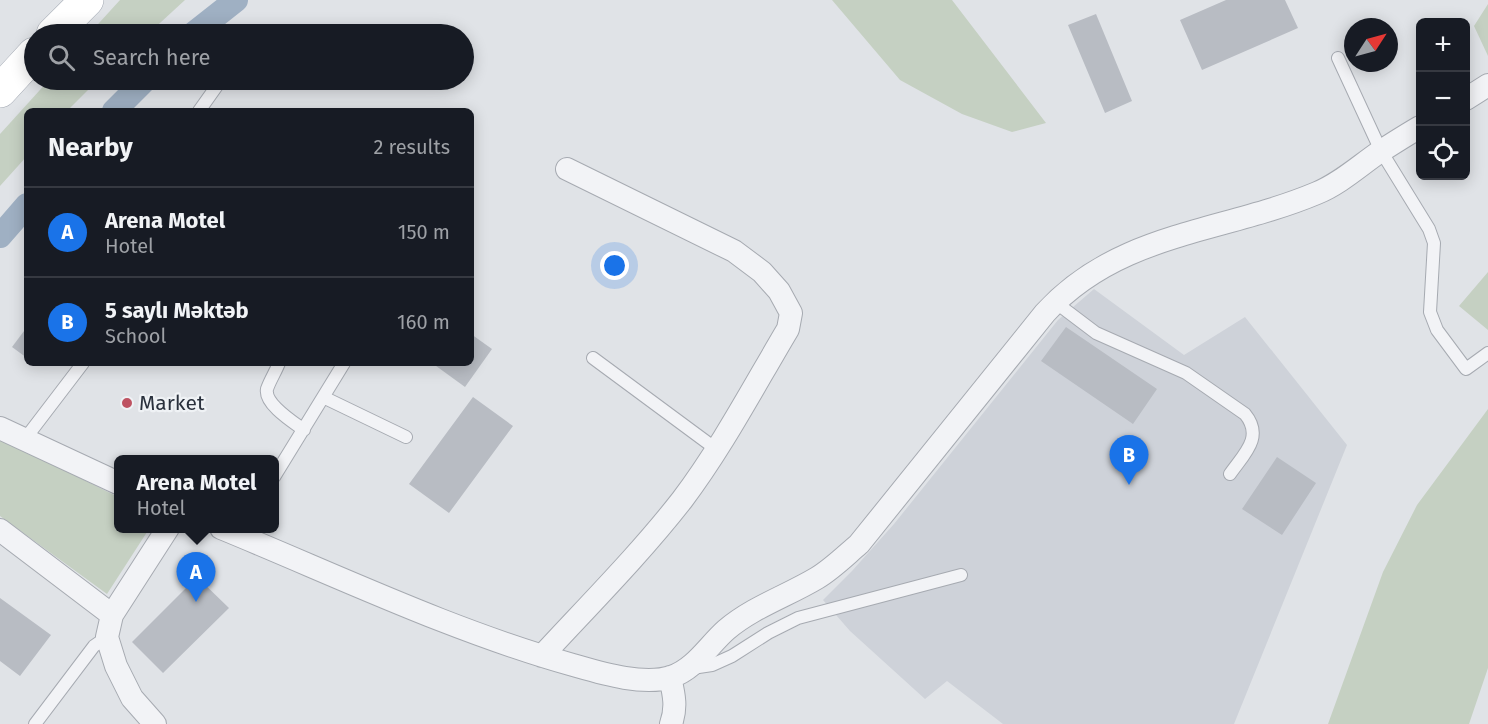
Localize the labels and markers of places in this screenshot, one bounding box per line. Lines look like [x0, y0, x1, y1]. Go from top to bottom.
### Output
place label: Market [139, 390, 205, 416]
marker: Market [120, 396, 134, 410]
pin: B [1110, 436, 1148, 485]
pin: A [176, 552, 216, 602]

